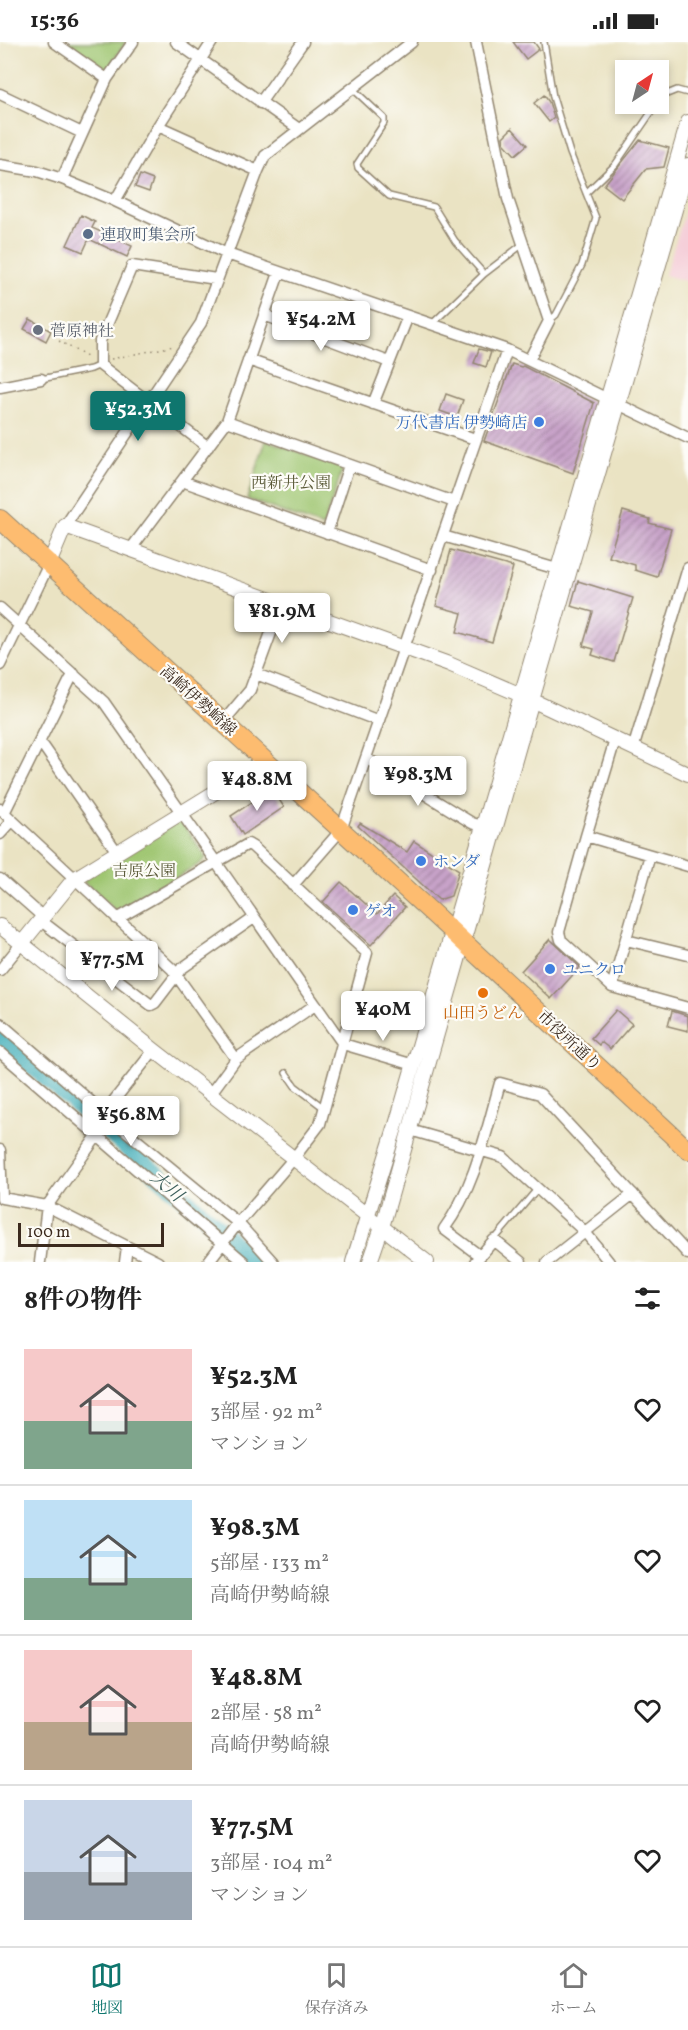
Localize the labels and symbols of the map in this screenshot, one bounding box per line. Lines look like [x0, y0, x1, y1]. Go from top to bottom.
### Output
north arrow [615, 60, 669, 114]
place label: 連取町集会所 [100, 225, 196, 247]
marker: 連取町集会所 [81, 227, 95, 241]
pin: ¥54.2M [272, 301, 370, 352]
place label: 菅原神社 [50, 321, 114, 343]
marker: 菅原神社 [31, 323, 45, 337]
pin: ¥52.3M [89, 391, 187, 442]
place label: 万代書店 伊勢崎店 [396, 413, 527, 435]
marker: 万代書店 伊勢崎店 [532, 415, 546, 429]
park label: 西新井公園 [251, 473, 331, 495]
pin: ¥81.9M [233, 593, 331, 644]
street label: 高崎伊勢崎線 [155, 661, 241, 742]
pin: ¥98.3M [369, 756, 467, 807]
pin: ¥48.8M [208, 761, 306, 812]
place label: ホンダ [433, 852, 480, 874]
marker: ホンダ [414, 854, 428, 868]
park label: 吉原公園 [112, 861, 176, 883]
place label: ゲオ [365, 901, 397, 923]
marker: ゲオ [346, 903, 360, 917]
pin: ¥77.5M [63, 941, 161, 992]
place label: ユニクロ [562, 960, 626, 982]
marker: ユニクロ [543, 962, 557, 976]
marker: 山田うどん [476, 986, 490, 1000]
pin: ¥40M [347, 991, 419, 1042]
place label: 山田うどん [443, 1003, 523, 1025]
street label: 市役所通り [532, 1006, 605, 1077]
pin: ¥56.8M [82, 1096, 180, 1147]
water label: 大川 [144, 1166, 189, 1210]
scale bar [18, 1220, 164, 1248]

